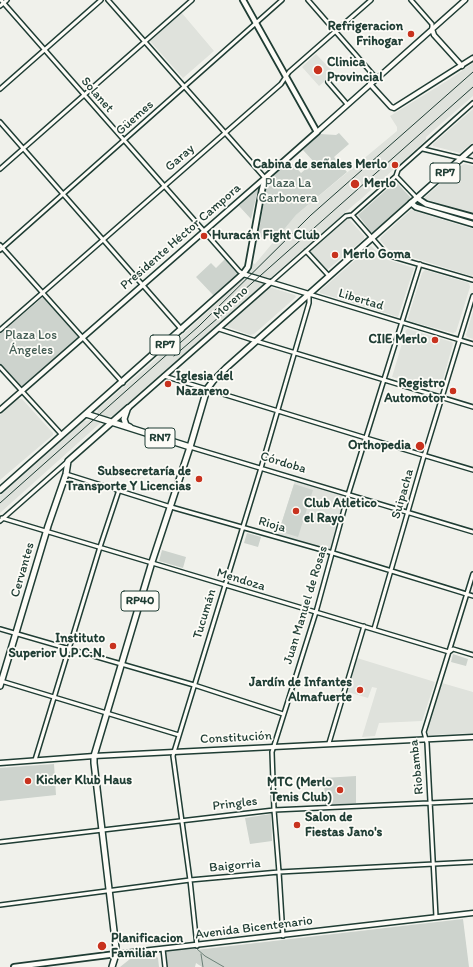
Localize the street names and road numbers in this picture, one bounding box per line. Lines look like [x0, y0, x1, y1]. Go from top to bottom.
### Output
street label: Solanet [77, 74, 117, 116]
street label: Güemes [113, 97, 157, 139]
street label: Garay [162, 141, 198, 175]
road number: RP7 [430, 163, 460, 183]
street label: Presidente Héctor Campora [118, 180, 244, 294]
street label: Moreno [210, 283, 252, 323]
street label: Libertad [336, 286, 386, 314]
road number: RP7 [150, 335, 180, 355]
road number: RN7 [145, 428, 175, 448]
street label: Córdoba [258, 449, 308, 477]
street label: Suipacha [388, 467, 418, 521]
street label: Rioja [257, 514, 287, 536]
street label: Cervantes [8, 541, 38, 599]
street label: Juan Manuel de Rosas [281, 544, 331, 666]
street label: Mendoza [215, 565, 267, 595]
street label: Tucumán [190, 587, 220, 641]
road number: RP40 [121, 591, 159, 611]
street label: Constitución [200, 728, 272, 748]
street label: Riobamba [406, 739, 428, 795]
street label: Pringles [212, 794, 258, 814]
street label: Baigorria [209, 856, 261, 876]
street label: Avenida Bicentenario [194, 913, 314, 943]

